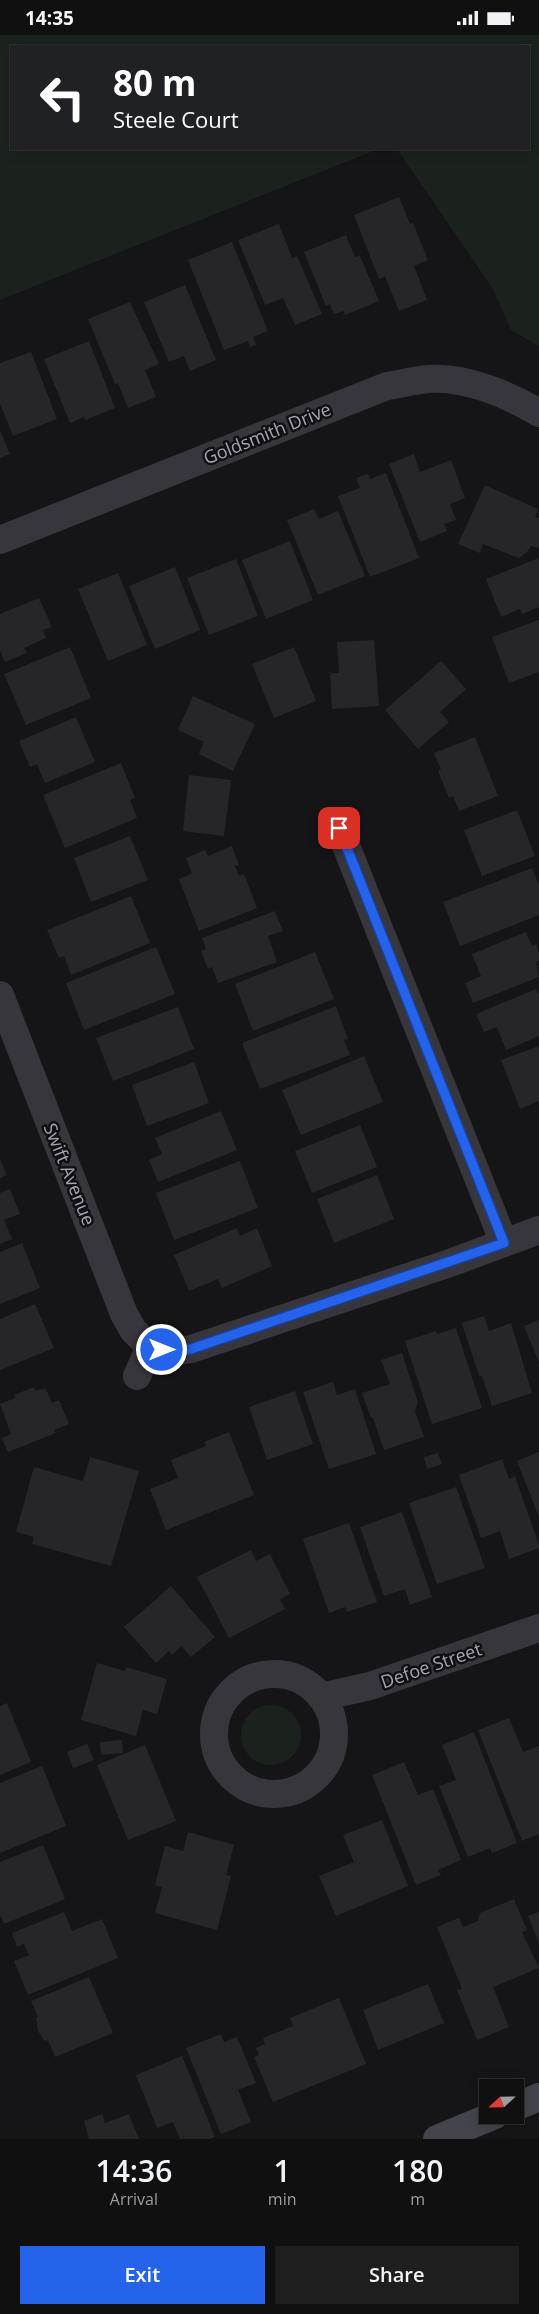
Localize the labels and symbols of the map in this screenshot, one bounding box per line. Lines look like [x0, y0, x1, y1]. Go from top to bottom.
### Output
street label: Goldsmith Drive [200, 397, 334, 469]
pin [318, 807, 360, 849]
street label: Swift Avenue [39, 1119, 101, 1229]
position arrow [135, 1323, 187, 1375]
street label: Defoe Street [377, 1637, 485, 1693]
north arrow [479, 2079, 524, 2124]

